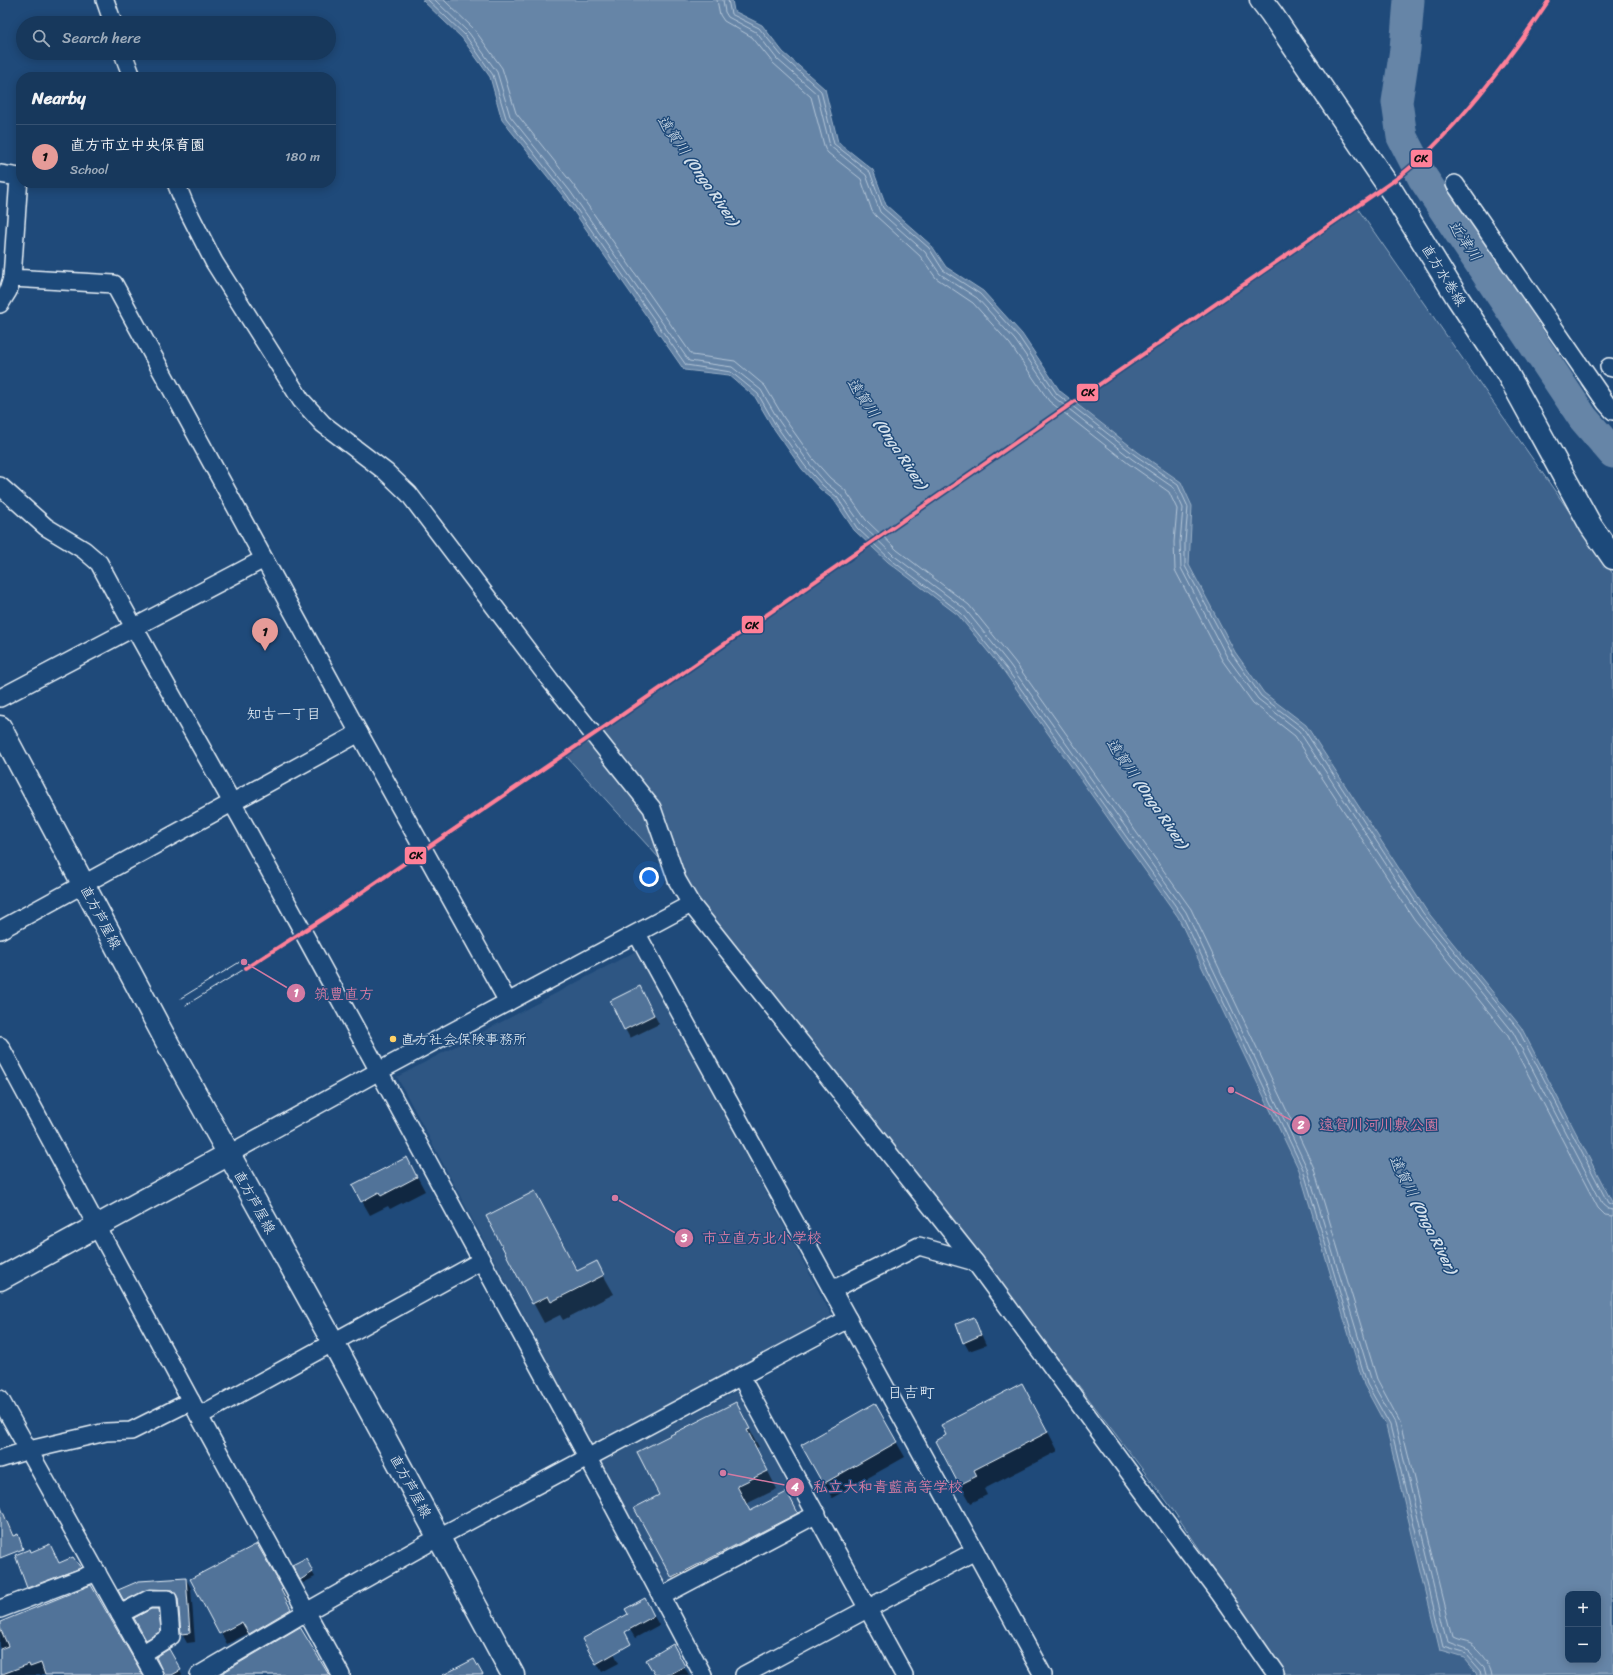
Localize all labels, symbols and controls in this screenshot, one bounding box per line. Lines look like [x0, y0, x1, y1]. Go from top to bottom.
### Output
search box [16, 16, 336, 60]
text: Search here [62, 25, 141, 51]
icon: search [30, 27, 52, 49]
text: Nearby [32, 83, 86, 113]
water label: 遠賀川 (Onga River) [650, 109, 747, 233]
text: 直方市立中央保育園 [70, 132, 205, 158]
text: 1 [42, 145, 48, 168]
text: 180 m [285, 145, 320, 168]
line badge: CK [1410, 149, 1433, 168]
text: CK [1413, 149, 1429, 168]
text: School [70, 158, 108, 181]
water label: 近津川 [1442, 215, 1488, 267]
street label: 直方水巻線 [1414, 239, 1473, 312]
water label: 遠賀川 (Onga River) [840, 372, 936, 496]
line badge: CK [1076, 383, 1099, 402]
text: CK [1080, 383, 1096, 402]
line badge: CK [741, 615, 764, 634]
text: CK [744, 616, 760, 635]
pin: 1 [252, 618, 278, 651]
district label: 知古一丁目 [246, 701, 322, 727]
water label: 遠賀川 (Onga River) [1099, 732, 1196, 856]
line badge: CK [404, 846, 427, 865]
text: CK [408, 846, 424, 865]
your location [639, 867, 659, 887]
street label: 直方芦屋線 [73, 880, 128, 954]
callout: 筑豊直方 [286, 980, 382, 1007]
text: 筑豊直方 [314, 981, 374, 1007]
text: 1 [293, 982, 299, 1004]
place label: 直方社会保険事務所 [401, 1027, 527, 1052]
marker: 直方社会保険事務所 [388, 1034, 398, 1044]
callout: 遠賀川河川敷公園 [1291, 1112, 1447, 1139]
text: 遠賀川河川敷公園 [1319, 1112, 1439, 1138]
text: 2 [1297, 1114, 1305, 1136]
water label: 遠賀川 (Onga River) [1382, 1150, 1465, 1280]
street label: 直方芦屋線 [227, 1166, 282, 1239]
callout: 市立直方北小学校 [674, 1224, 830, 1251]
text: 市立直方北小学校 [702, 1225, 822, 1251]
text: 3 [680, 1227, 688, 1249]
district label: 日吉町 [887, 1378, 935, 1407]
street label: 直方芦屋線 [383, 1450, 438, 1523]
callout: 私立大和青藍高等学校 [785, 1473, 971, 1500]
text: 私立大和青藍高等学校 [813, 1474, 963, 1500]
text: 4 [790, 1476, 799, 1498]
map controls [1565, 1591, 1601, 1663]
button: + [1565, 1591, 1601, 1627]
button: − [1565, 1627, 1601, 1663]

